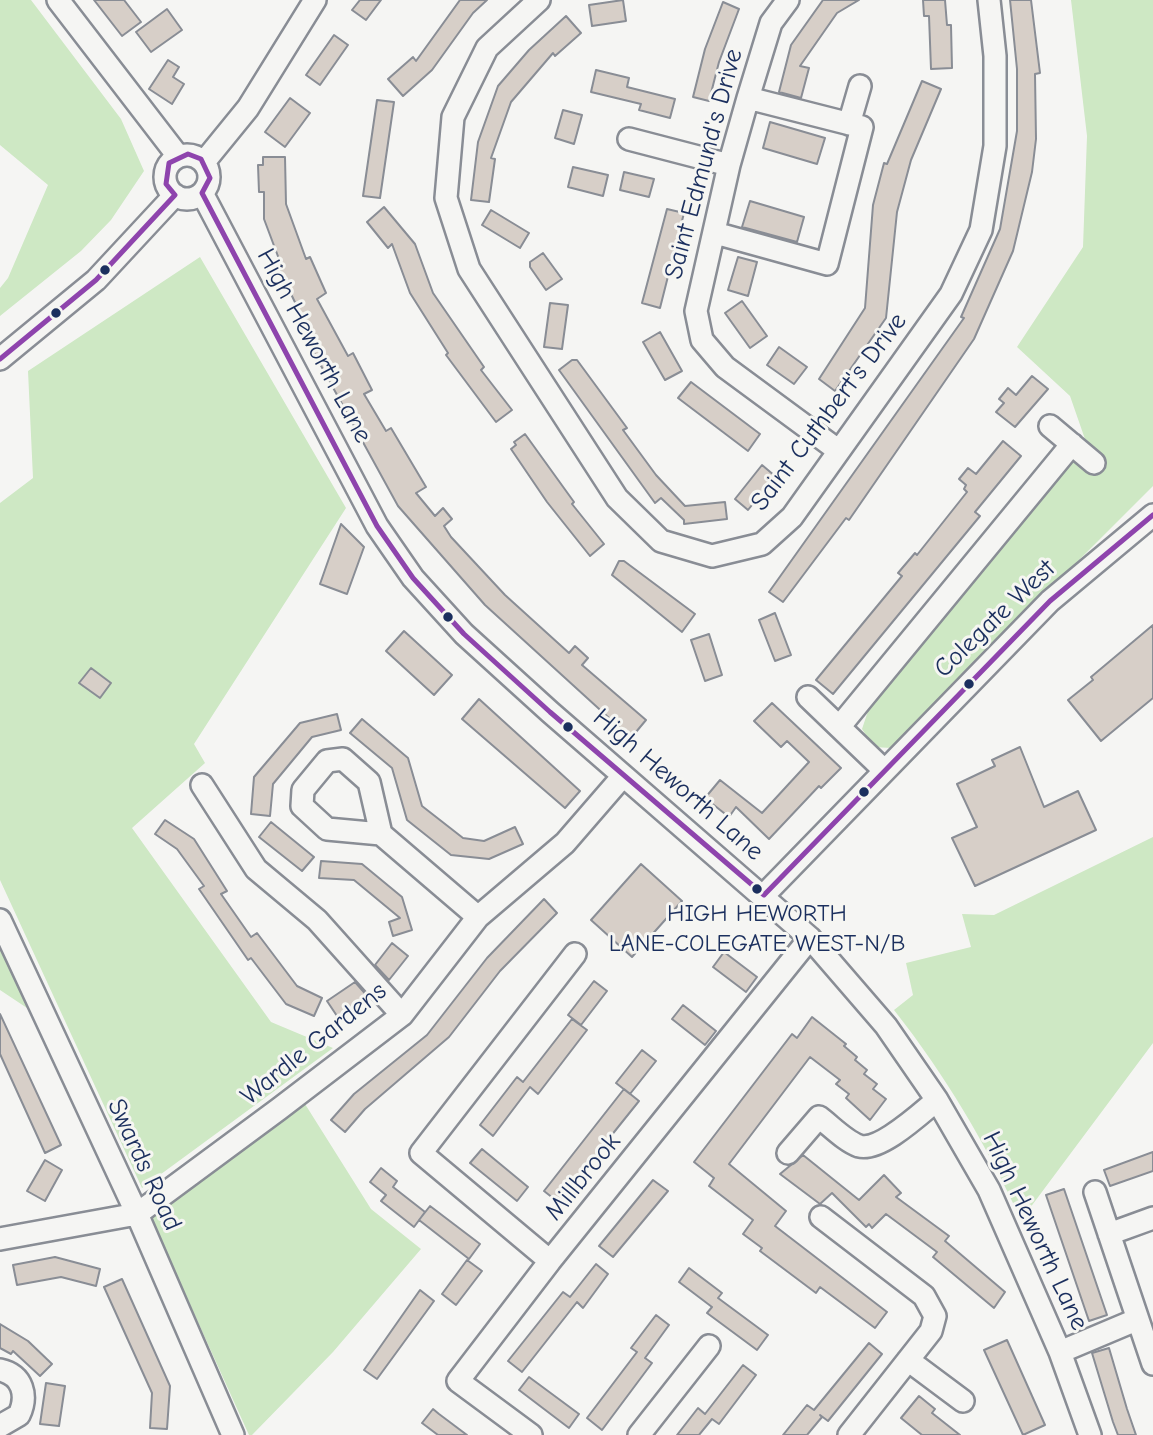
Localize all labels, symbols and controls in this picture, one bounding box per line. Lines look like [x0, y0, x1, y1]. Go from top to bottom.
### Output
street label: Saint Edmund's Drive [658, 45, 750, 283]
street label: High Heworth Lane [250, 244, 378, 448]
unlabelled marker [98, 263, 112, 277]
unlabelled marker [49, 306, 63, 320]
street label: Saint Cuthbert's Drive [744, 307, 914, 517]
street label: Colegate West [928, 554, 1062, 684]
unlabelled marker [441, 610, 455, 624]
unlabelled marker [962, 677, 976, 691]
street label: High Heworth Lane [586, 703, 770, 867]
unlabelled marker [561, 720, 575, 734]
unlabelled marker [857, 785, 871, 799]
marker: HIGH HEWORTH LANE-COLEGATE WEST-N/B [750, 882, 764, 896]
place label: HIGH HEWORTH LANE-COLEGATE WEST-N/B [609, 900, 905, 956]
street label: Wardle Gardens [235, 976, 393, 1112]
street label: Swards Road [100, 1094, 188, 1236]
street label: Millbrook [538, 1127, 628, 1227]
street label: High Heworth Lane [975, 1127, 1095, 1335]

